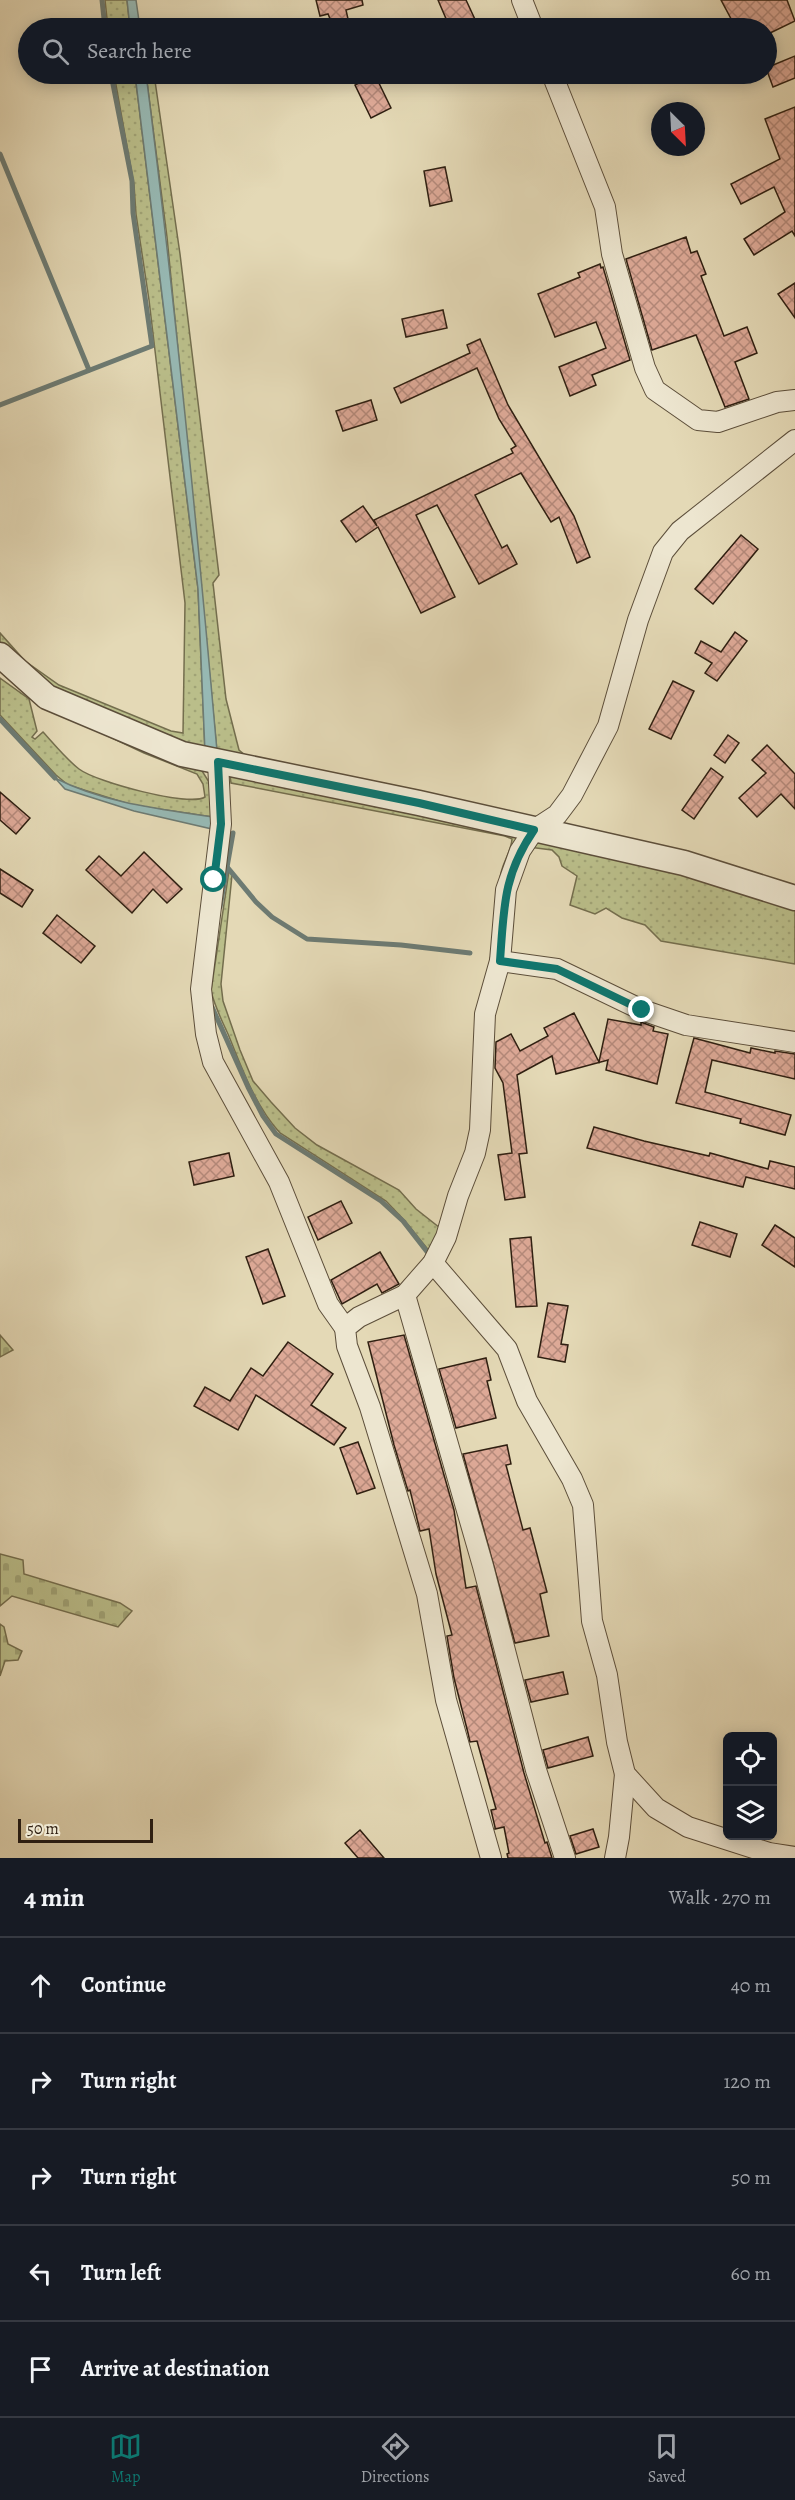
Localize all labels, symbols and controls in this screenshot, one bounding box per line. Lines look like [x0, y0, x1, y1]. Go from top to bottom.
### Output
search box [18, 18, 777, 84]
icon: search [39, 35, 72, 68]
text: Search here [87, 36, 192, 66]
north arrow [651, 102, 705, 156]
route start [200, 866, 226, 892]
route end [628, 996, 654, 1022]
map controls [723, 1732, 777, 1840]
button: locate [723, 1732, 777, 1786]
button: layers [723, 1786, 777, 1840]
scale bar [18, 1816, 153, 1844]
text: 50 m [27, 1818, 59, 1840]
text: 4 min [24, 1880, 85, 1915]
text: Walk · 270 m [669, 1884, 771, 1911]
icon: ahead [24, 1969, 57, 2002]
text: Continue [81, 1970, 166, 2000]
text: 40 m [731, 1972, 771, 1999]
icon: right [24, 2065, 57, 2098]
text: Turn right [81, 2066, 177, 2096]
text: 120 m [723, 2068, 771, 2095]
icon: right [24, 2161, 57, 2194]
text: Turn right [81, 2162, 177, 2192]
text: 50 m [731, 2164, 771, 2191]
icon: left [24, 2257, 57, 2290]
text: Turn left [81, 2258, 161, 2288]
text: 60 m [731, 2260, 771, 2287]
icon: arrive [24, 2353, 57, 2386]
text: Arrive at destination [81, 2354, 270, 2384]
tab: Map [109, 2430, 142, 2488]
tab: Directions [361, 2430, 429, 2488]
tab: Saved [648, 2430, 686, 2488]

